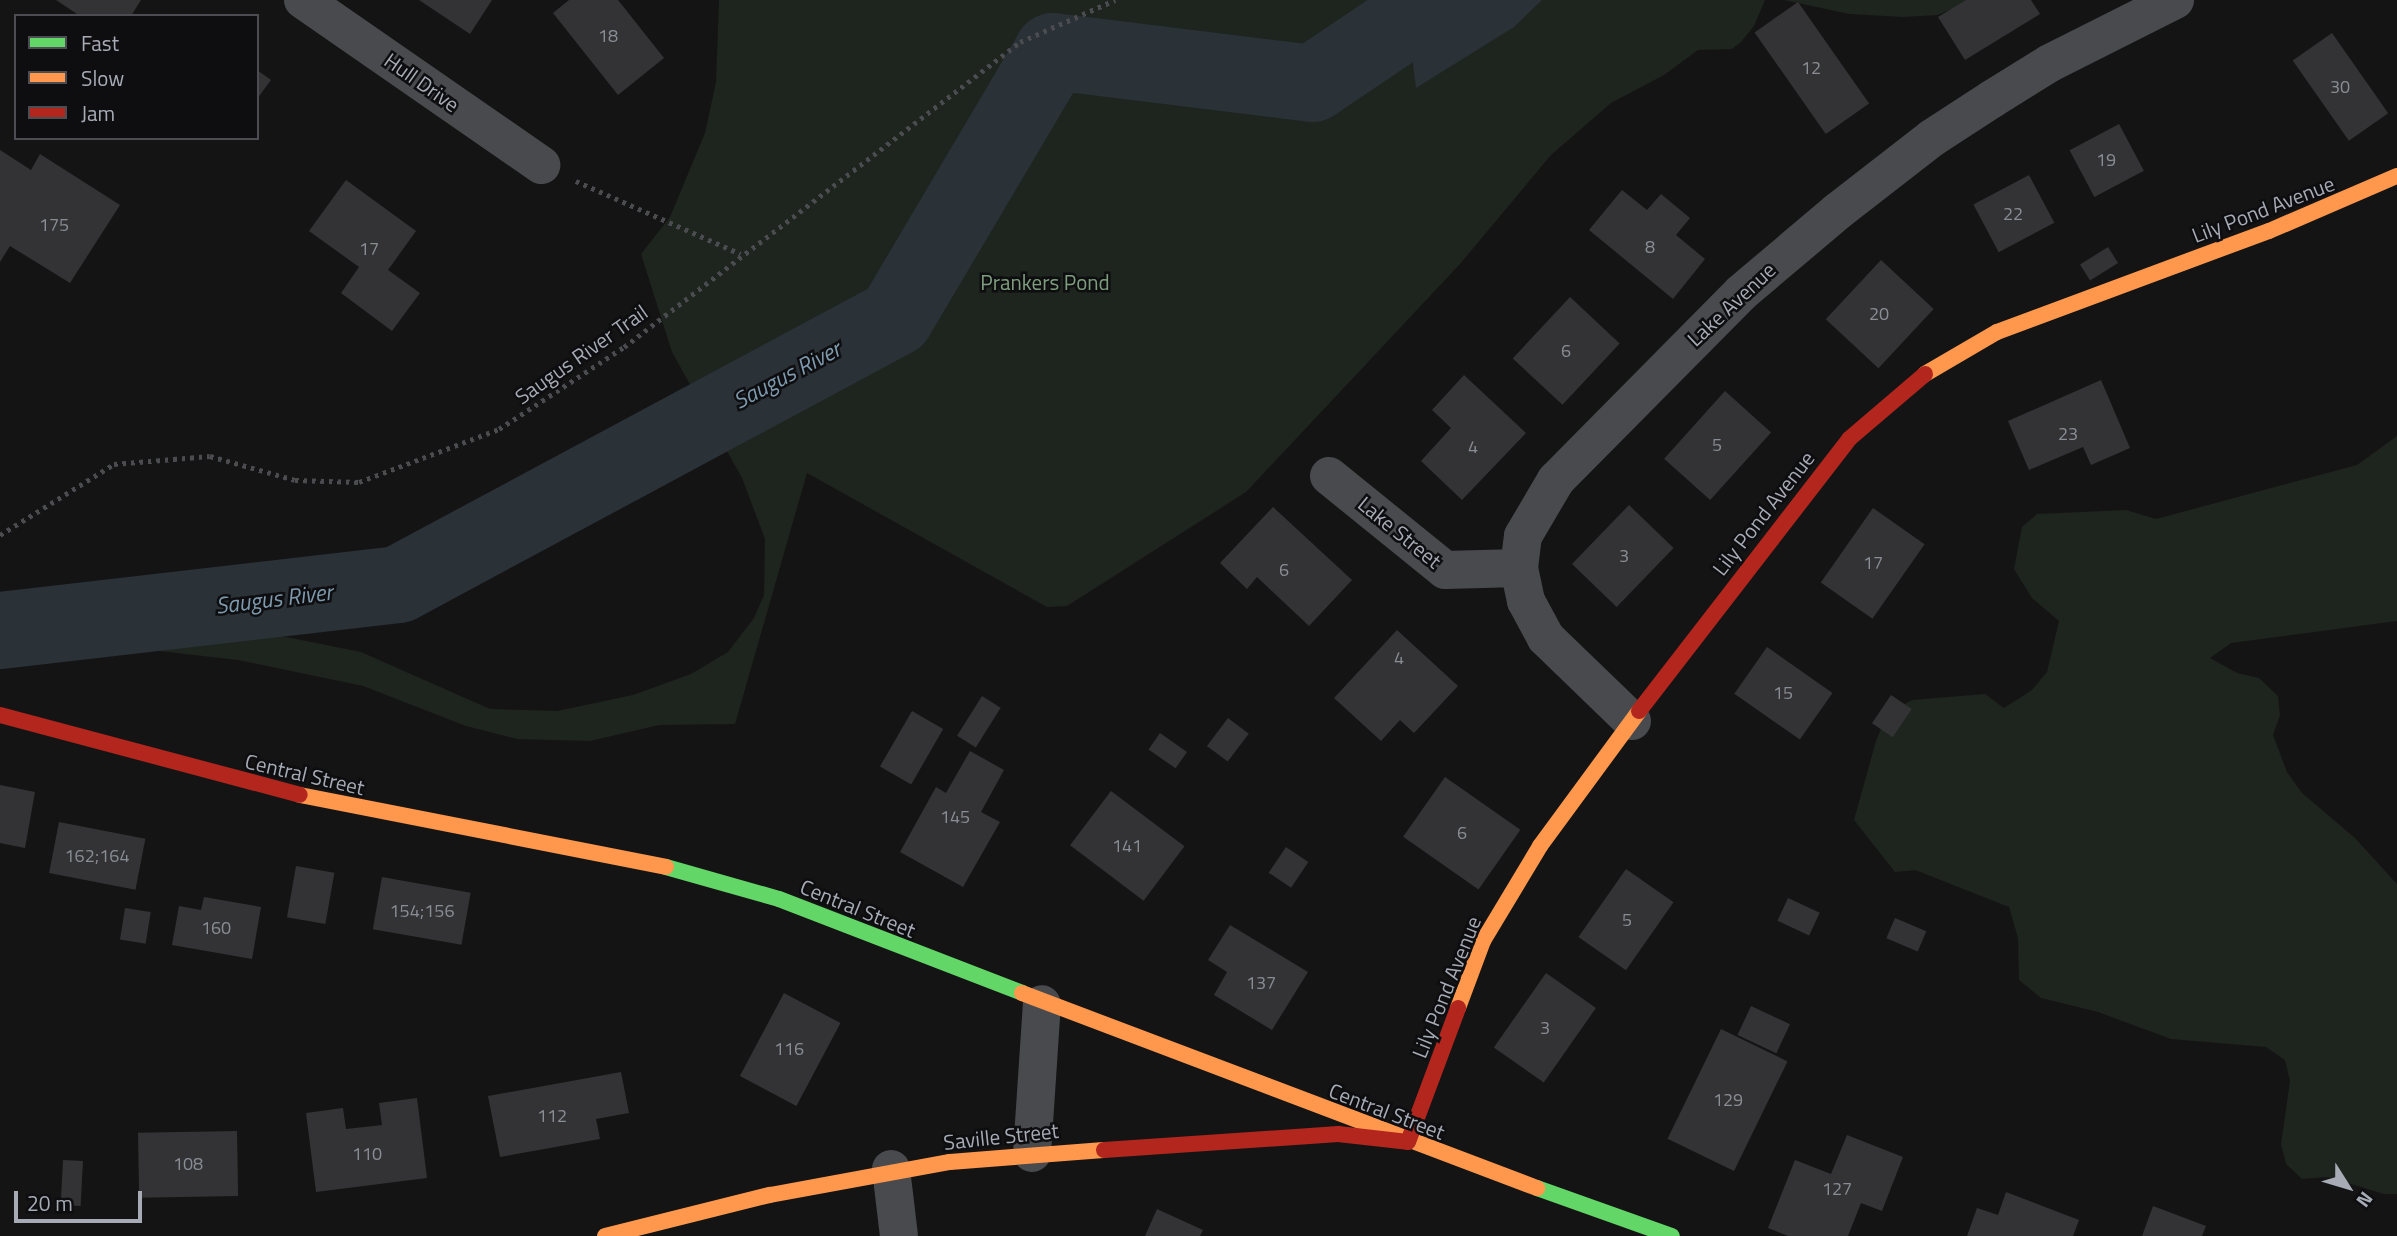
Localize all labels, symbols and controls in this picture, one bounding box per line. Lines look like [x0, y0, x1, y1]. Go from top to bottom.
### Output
legend [14, 14, 259, 140]
house number: 18 [598, 25, 618, 47]
text: Fast [81, 27, 119, 59]
street label: Hull Drive [380, 47, 464, 117]
house number: 12 [1801, 57, 1821, 79]
text: Slow [81, 62, 124, 94]
house number: 30 [2330, 76, 2350, 98]
text: Jam [81, 97, 115, 129]
house number: 19 [2096, 149, 2116, 171]
street label: Lily Pond Avenue [2188, 170, 2338, 248]
house number: 22 [2003, 203, 2023, 225]
house number: 175 [39, 214, 69, 236]
house number: 8 [1645, 236, 1655, 258]
house number: 17 [359, 238, 379, 260]
street label: Lake Avenue [1682, 257, 1780, 351]
park label: Prankers Pond [980, 269, 1110, 295]
street label: Saugus River Trail [510, 299, 652, 409]
house number: 20 [1869, 303, 1889, 325]
water label: Saugus River [729, 335, 845, 415]
house number: 6 [1561, 340, 1571, 362]
house number: 23 [2058, 423, 2078, 445]
house number: 5 [1712, 434, 1722, 456]
house number: 4 [1468, 436, 1478, 458]
street label: Lily Pond Avenue [1707, 446, 1819, 580]
street label: Lake Street [1353, 491, 1447, 573]
house number: 3 [1619, 545, 1629, 567]
house number: 17 [1863, 552, 1883, 574]
house number: 6 [1279, 559, 1289, 581]
water label: Saugus River [214, 578, 334, 620]
house number: 4 [1394, 647, 1404, 669]
house number: 15 [1773, 682, 1793, 704]
street label: Central Street [243, 748, 367, 800]
house number: 145 [940, 806, 970, 828]
house number: 6 [1457, 822, 1467, 844]
house number: 141 [1112, 835, 1142, 857]
house number: 162;164 [65, 845, 129, 867]
street label: Central Street [797, 874, 919, 942]
house number: 154;156 [390, 900, 454, 922]
house number: 5 [1622, 909, 1632, 931]
street label: Lily Pond Avenue [1406, 913, 1486, 1061]
house number: 160 [201, 917, 231, 939]
house number: 137 [1246, 972, 1276, 994]
house number: 3 [1540, 1017, 1550, 1039]
house number: 116 [774, 1038, 804, 1060]
street label: Central Street [1326, 1077, 1448, 1145]
house number: 129 [1713, 1089, 1743, 1111]
house number: 112 [537, 1105, 567, 1127]
street label: Saville Street [942, 1117, 1060, 1155]
house number: 110 [352, 1143, 382, 1165]
north arrow [2313, 1152, 2383, 1222]
house number: 108 [173, 1153, 203, 1175]
scale bar [18, 1176, 145, 1220]
house number: 127 [1822, 1178, 1852, 1200]
text: N [2350, 1186, 2381, 1214]
text: 20 m [27, 1187, 73, 1219]

